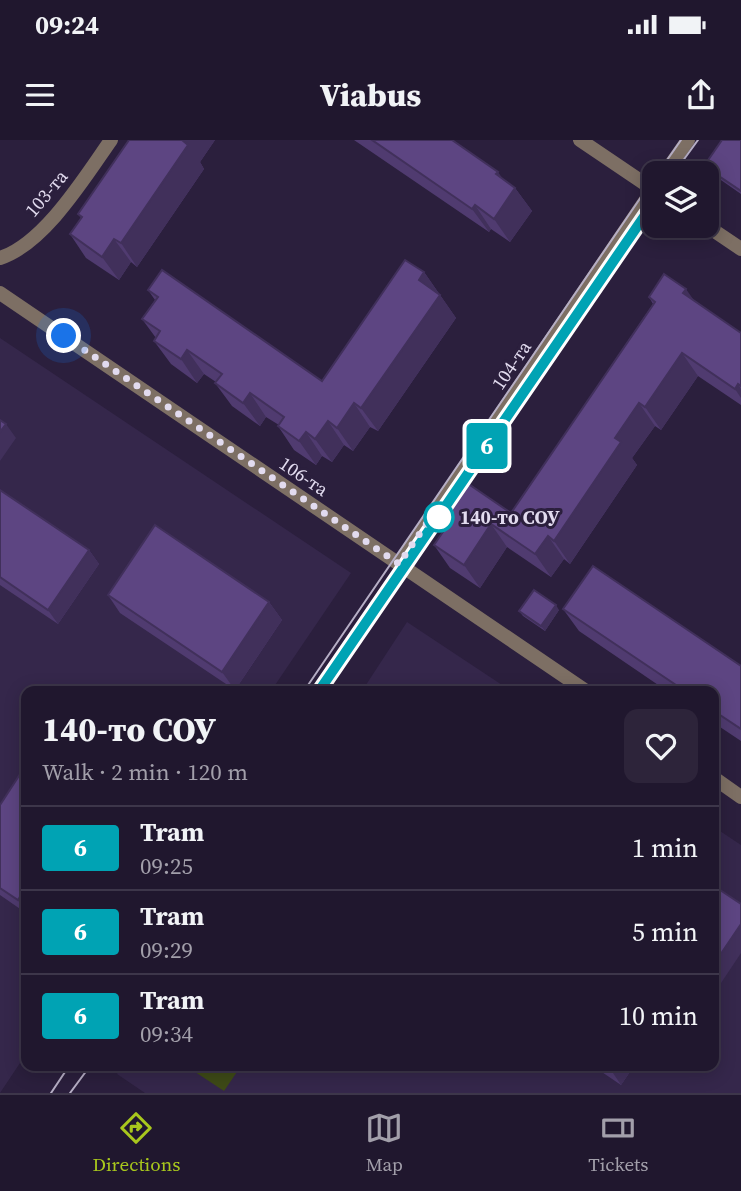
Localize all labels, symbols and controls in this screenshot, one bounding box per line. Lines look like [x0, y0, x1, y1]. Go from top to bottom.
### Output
text: 09:24 [35, 7, 99, 43]
text: Viabus [320, 73, 421, 117]
icon: menu [21, 76, 59, 114]
icon: share [682, 76, 720, 114]
map controls [642, 161, 719, 238]
button: layers [642, 161, 719, 238]
street label: 103-та [19, 164, 74, 222]
your location [46, 318, 81, 353]
street label: 104-та [485, 335, 537, 395]
line badge: 6 [464, 423, 510, 469]
text: 6 [480, 429, 494, 462]
street label: 106-та [274, 450, 334, 502]
marker: 140-то СОУ [424, 502, 454, 532]
place label: 140-то СОУ [460, 504, 560, 530]
text: 140-то СОУ [42, 707, 216, 752]
button: heart [624, 709, 698, 783]
text: Walk · 2 min · 120 m [42, 756, 248, 788]
text: Tram [140, 814, 204, 850]
text: 1 min [632, 830, 698, 866]
text: 6 [74, 831, 87, 864]
text: 09:25 [140, 850, 193, 882]
text: Tram [140, 898, 204, 934]
text: 5 min [632, 914, 698, 950]
text: 6 [74, 915, 87, 948]
text: 09:29 [140, 934, 193, 966]
text: Tram [140, 982, 204, 1018]
text: 10 min [619, 998, 698, 1034]
text: 6 [74, 999, 87, 1032]
text: 09:34 [140, 1018, 193, 1050]
tab: Directions [92, 1109, 180, 1177]
tab: Map [365, 1109, 403, 1177]
tab: Tickets [588, 1109, 649, 1177]

